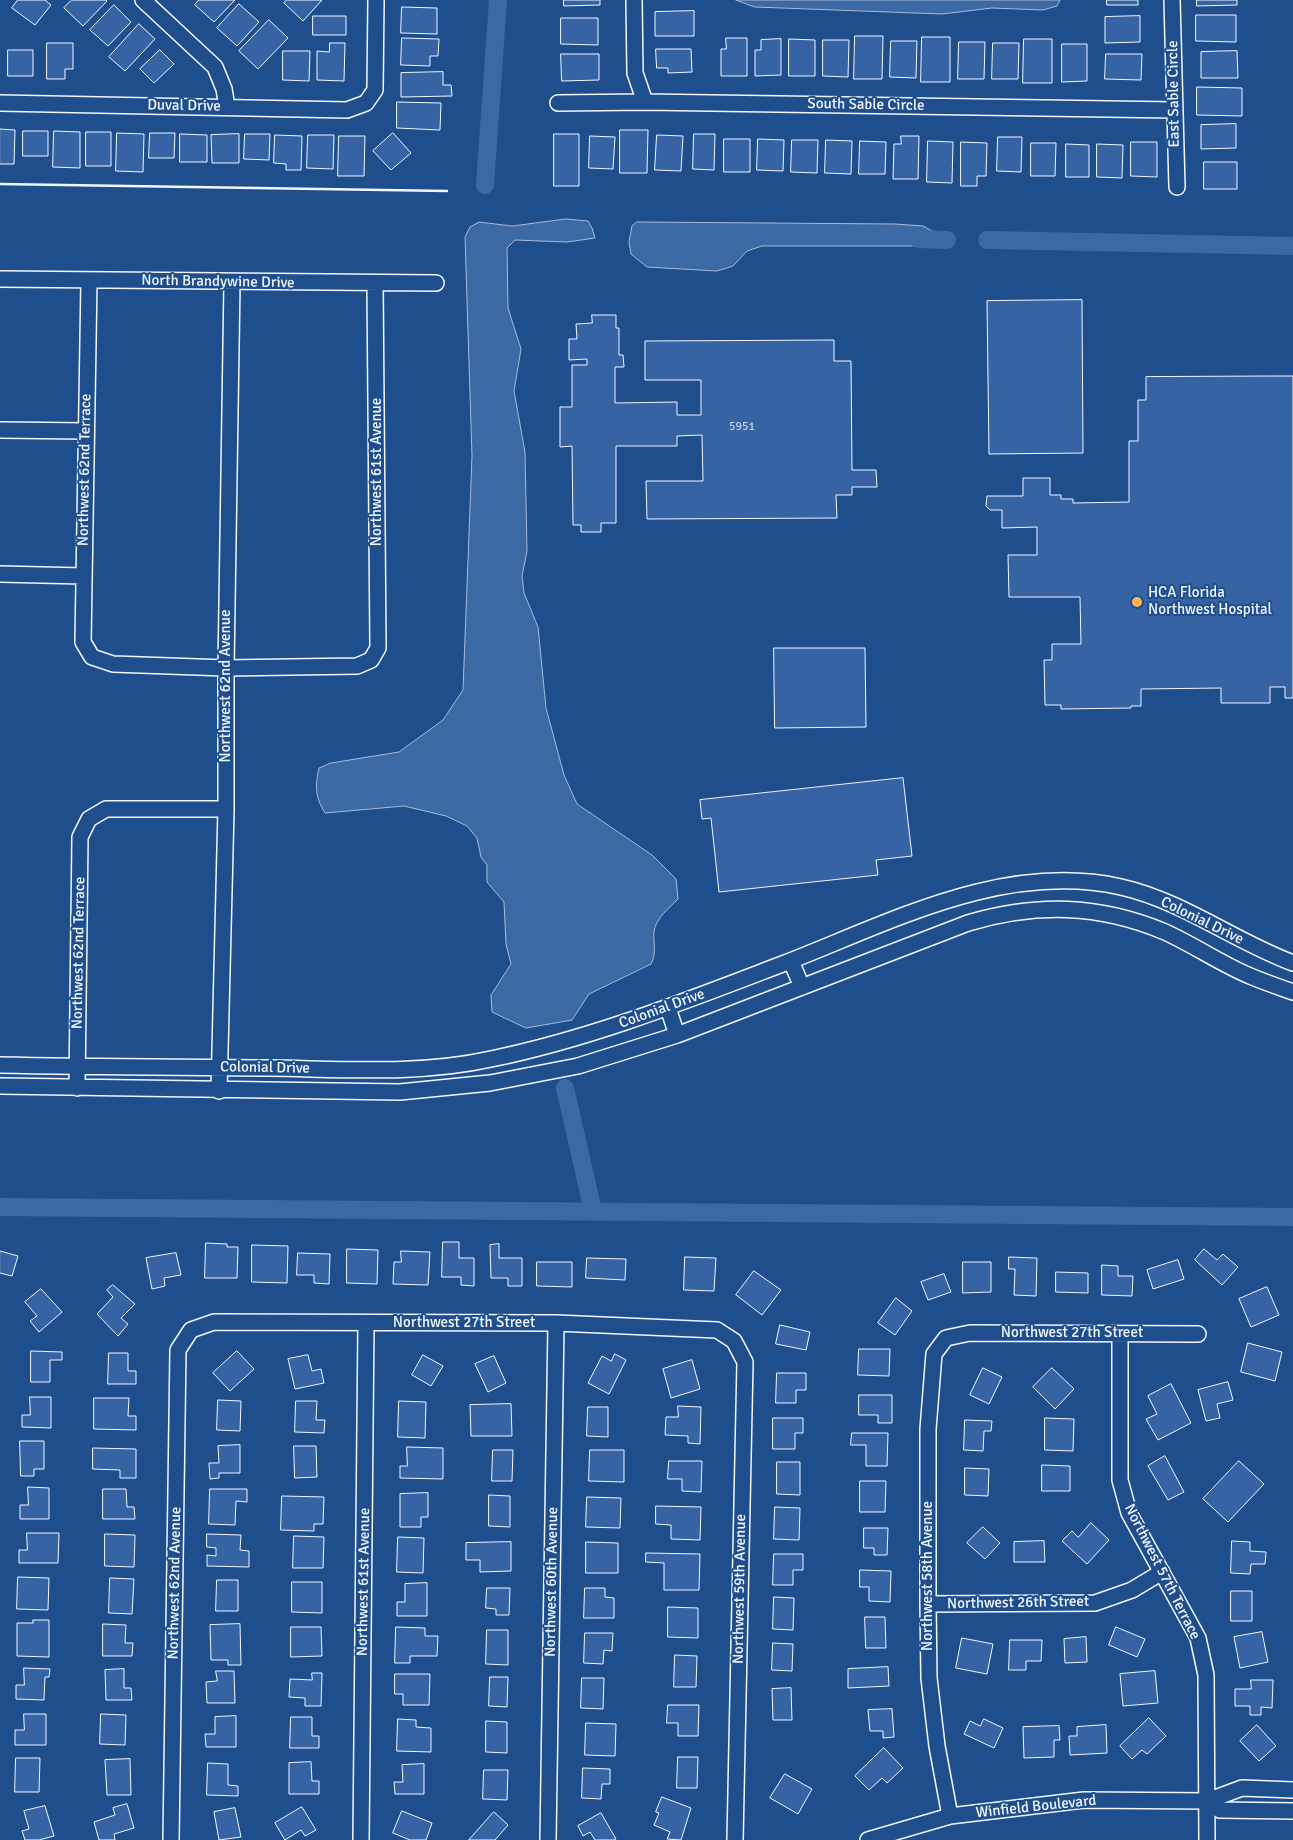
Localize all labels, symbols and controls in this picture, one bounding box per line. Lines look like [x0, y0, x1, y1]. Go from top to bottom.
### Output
street label: East Sable Circle [1164, 40, 1184, 148]
street label: South Sable Circle [807, 95, 925, 115]
street label: Duval Drive [147, 96, 221, 116]
street label: North Brandywine Drive [141, 272, 295, 292]
street label: Northwest 62nd Terrace [75, 394, 95, 546]
street label: Northwest 61st Avenue [368, 398, 386, 546]
house number: 5951 [729, 420, 755, 434]
place label: HCA Florida Northwest Hospital [1148, 584, 1272, 619]
marker: HCA Florida Northwest Hospital [1130, 595, 1144, 609]
street label: Northwest 62nd Avenue [217, 610, 235, 762]
street label: Northwest 62nd Terrace [69, 877, 89, 1029]
street label: Colonial Drive [1158, 893, 1246, 949]
street label: Colonial Drive [617, 985, 707, 1033]
street label: Colonial Drive [220, 1058, 310, 1078]
street label: Northwest 27th Street [393, 1314, 535, 1332]
street label: Northwest 27th Street [1001, 1324, 1143, 1342]
street label: Northwest 58th Avenue [919, 1501, 937, 1651]
street label: Northwest 57th Terrace [1120, 1501, 1204, 1643]
street label: Northwest 62nd Avenue [165, 1506, 185, 1660]
street label: Northwest 60th Avenue [542, 1507, 562, 1657]
street label: Northwest 61st Avenue [354, 1508, 374, 1656]
street label: Northwest 59th Avenue [730, 1514, 750, 1664]
street label: Northwest 26th Street [947, 1593, 1089, 1613]
street label: Winfield Boulevard [975, 1792, 1097, 1822]

